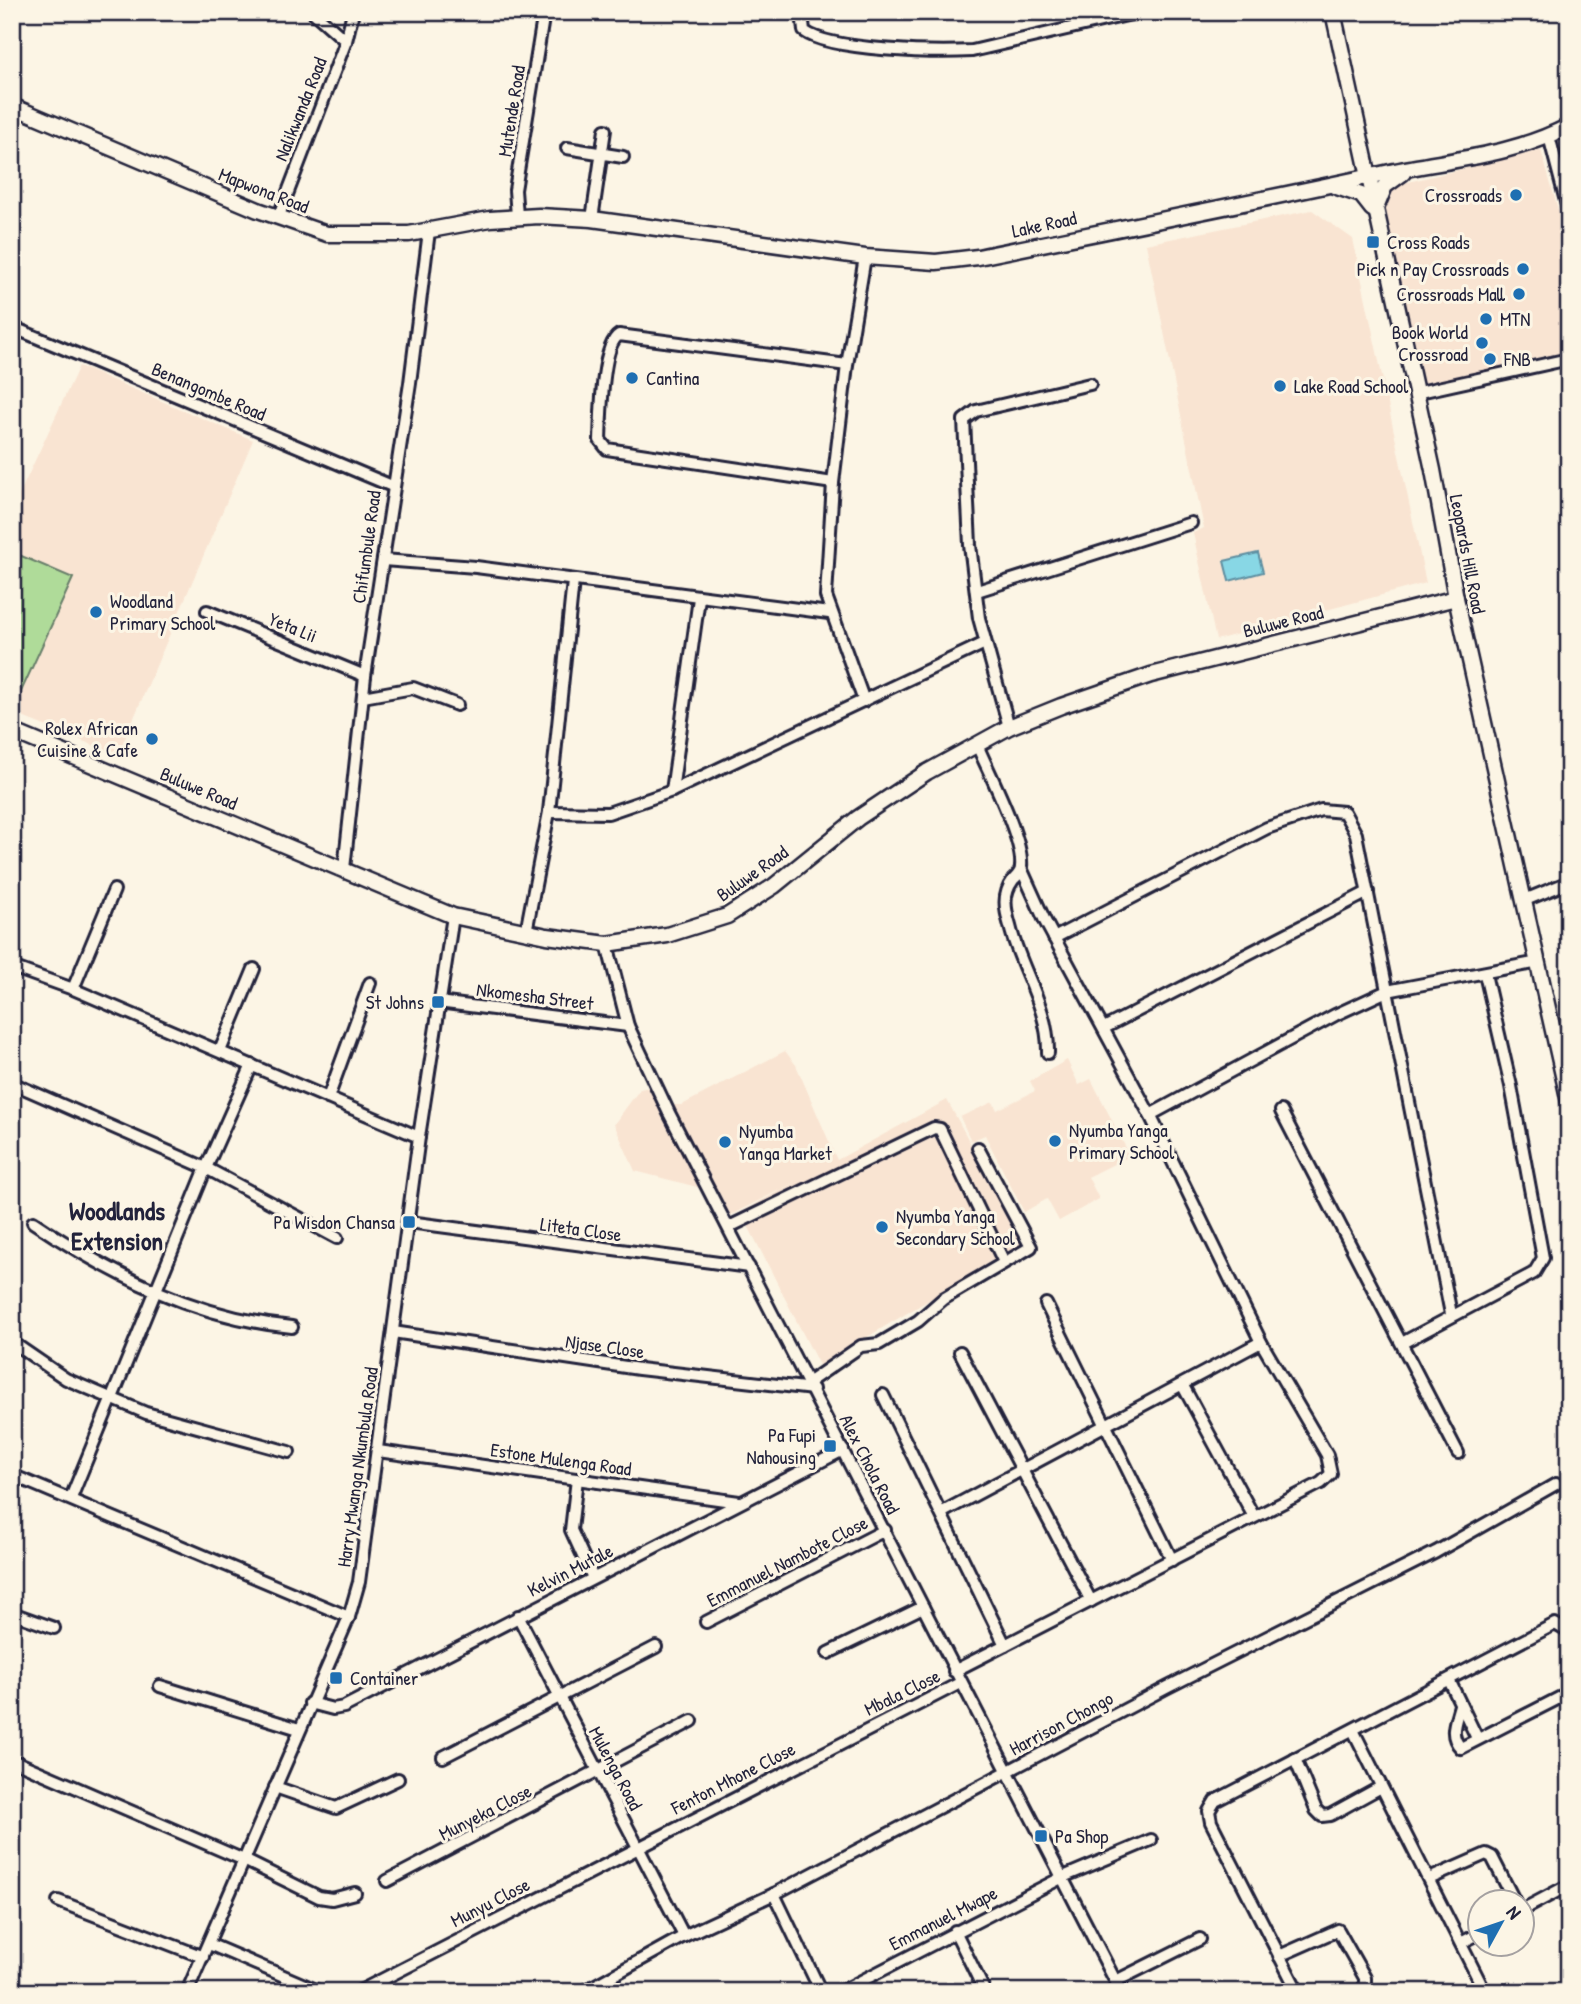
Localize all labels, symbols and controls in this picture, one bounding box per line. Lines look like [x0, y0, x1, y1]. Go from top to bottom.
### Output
street label: Nalikwanda Road [267, 53, 333, 165]
street label: Mutende Road [491, 63, 531, 159]
street label: Mapwona Road [215, 161, 313, 219]
place label: Crossroads [1425, 182, 1502, 208]
marker: Crossroads [1508, 187, 1524, 203]
street label: Lake Road [1009, 204, 1079, 244]
place label: Cross Roads [1387, 229, 1470, 255]
marker: Cross Roads [1365, 234, 1381, 250]
place label: Pick n Pay Crossroads [1357, 256, 1509, 282]
marker: Pick n Pay Crossroads [1515, 261, 1531, 277]
place label: Crossroads Mall [1397, 281, 1506, 307]
marker: Crossroads Mall [1511, 286, 1527, 302]
place label: MTN [1500, 306, 1530, 332]
marker: MTN [1478, 311, 1494, 327]
place label: Book World Crossroad [1392, 319, 1469, 367]
marker: Book World Crossroad [1474, 335, 1490, 351]
place label: FNB [1503, 346, 1531, 372]
marker: FNB [1482, 351, 1498, 367]
street label: Benangombe Road [148, 355, 271, 427]
place label: Cantina [646, 365, 700, 391]
marker: Cantina [624, 370, 640, 386]
place label: Lake Road School [1294, 373, 1409, 399]
marker: Lake Road School [1272, 378, 1288, 394]
street label: Chifumbule Road [345, 488, 387, 605]
street label: Leopards Hill Road [1444, 492, 1492, 617]
place label: Woodland Primary School [110, 588, 216, 636]
street label: Buluwe Road [1240, 598, 1326, 644]
marker: Woodland Primary School [88, 604, 104, 620]
street label: Yeta Lii [265, 606, 321, 648]
place label: Rolex African Cuisine & Cafe [37, 715, 138, 763]
marker: Rolex African Cuisine & Cafe [144, 731, 160, 747]
street label: Buluwe Road [156, 760, 242, 816]
street label: Buluwe Road [711, 839, 793, 907]
street label: Nkomesha Street [475, 976, 595, 1016]
place label: St Johns [366, 989, 424, 1015]
marker: St Johns [430, 994, 446, 1010]
place label: Nyumba Yanga Primary School [1069, 1117, 1175, 1165]
place label: Nyumba Yanga Market [739, 1118, 832, 1166]
marker: Nyumba Yanga Primary School [1047, 1133, 1063, 1149]
marker: Nyumba Yanga Market [717, 1134, 733, 1150]
district label: Woodlands Extension [69, 1193, 165, 1258]
place label: Nyumba Yanga Secondary School [896, 1203, 1016, 1251]
place label: Pa Wisdon Chansa [274, 1209, 396, 1235]
street label: Liteta Close [539, 1210, 624, 1248]
marker: Pa Wisdon Chansa [401, 1214, 417, 1230]
marker: Nyumba Yanga Secondary School [874, 1219, 890, 1235]
street label: Njase Close [564, 1328, 646, 1364]
street label: Harry Mwanga Nkumbula Road [330, 1365, 384, 1569]
street label: Alex Chola Road [834, 1410, 907, 1519]
place label: Pa Fupi Nahousing [747, 1422, 816, 1470]
street label: Estone Mulenga Road [489, 1436, 634, 1482]
marker: Pa Fupi Nahousing [822, 1438, 838, 1454]
street label: Emmanuel Nambote Close [702, 1509, 872, 1613]
street label: Kelvin Mutale [523, 1537, 618, 1603]
street label: Mbala Close [860, 1662, 945, 1722]
place label: Container [350, 1665, 419, 1691]
marker: Container [328, 1670, 344, 1686]
street label: Harrison Chongo [1005, 1685, 1118, 1761]
street label: Mulenga Road [583, 1721, 649, 1815]
street label: Fenton Mhone Close [666, 1735, 800, 1821]
street label: Munyeka Close [434, 1777, 536, 1846]
place label: Pa Shop [1055, 1823, 1108, 1849]
marker: Pa Shop [1033, 1828, 1049, 1844]
street label: Munyu Close [446, 1871, 534, 1933]
street label: Emmanuel Mwape [884, 1879, 1002, 1956]
north arrow [1466, 1888, 1536, 1958]
text: N [1501, 1900, 1527, 1924]

